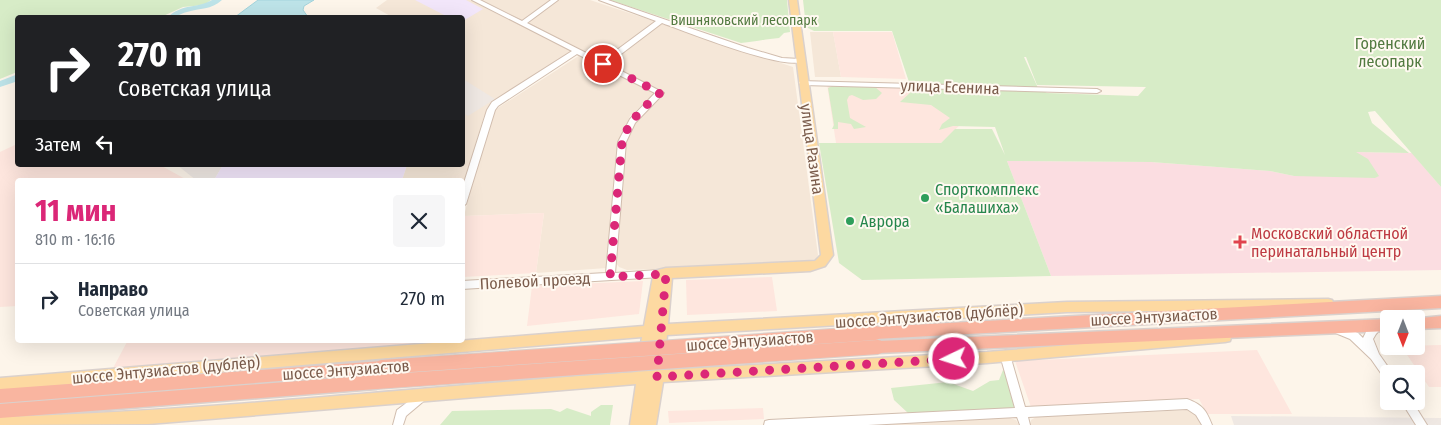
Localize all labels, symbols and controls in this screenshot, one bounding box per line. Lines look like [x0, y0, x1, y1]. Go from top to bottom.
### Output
park label: Вишняковский лесопарк [671, 12, 818, 29]
text: 270 m [118, 33, 202, 75]
park label: Горенский лесопарк [1355, 34, 1425, 71]
icon: right [35, 35, 100, 100]
pin [582, 43, 624, 85]
icon: arrive [589, 50, 617, 78]
text: Советская улица [118, 75, 271, 102]
street label: улица Есенина [900, 76, 1000, 98]
street label: улица Разина [796, 102, 828, 196]
icon: left [91, 130, 119, 158]
text: Затем [35, 133, 81, 156]
place label: Спорткомплекс «Балашиха» [935, 180, 1039, 217]
marker: Спорткомплекс «Балашиха» [919, 192, 931, 204]
text: 11 мин [35, 193, 116, 229]
button: close [393, 195, 445, 247]
place label: Аврора [860, 212, 910, 231]
marker: Аврора [844, 215, 856, 227]
place label: Московский областной перинатальный центр [1251, 224, 1408, 261]
text: 810 m · 16:16 [35, 230, 115, 249]
marker: Московский областной перинатальный центр [1233, 235, 1247, 249]
street label: Полевой проезд [479, 269, 591, 293]
text: Направо [78, 278, 148, 301]
icon: right [35, 285, 63, 313]
text: 270 m [400, 287, 445, 310]
street label: шоссе Энтузиастов (дублёр) [834, 300, 1024, 332]
text: Советская улица [78, 301, 190, 320]
street label: шоссе Энтузиастов [1090, 304, 1218, 330]
north arrow [1380, 310, 1425, 355]
map controls [1380, 310, 1425, 410]
street label: шоссе Энтузиастов [686, 327, 814, 355]
position arrow [927, 332, 979, 384]
street label: шоссе Энтузиастов (дублёр) [71, 352, 261, 388]
street label: шоссе Энтузиастов [282, 356, 410, 384]
button: search [1380, 365, 1425, 410]

